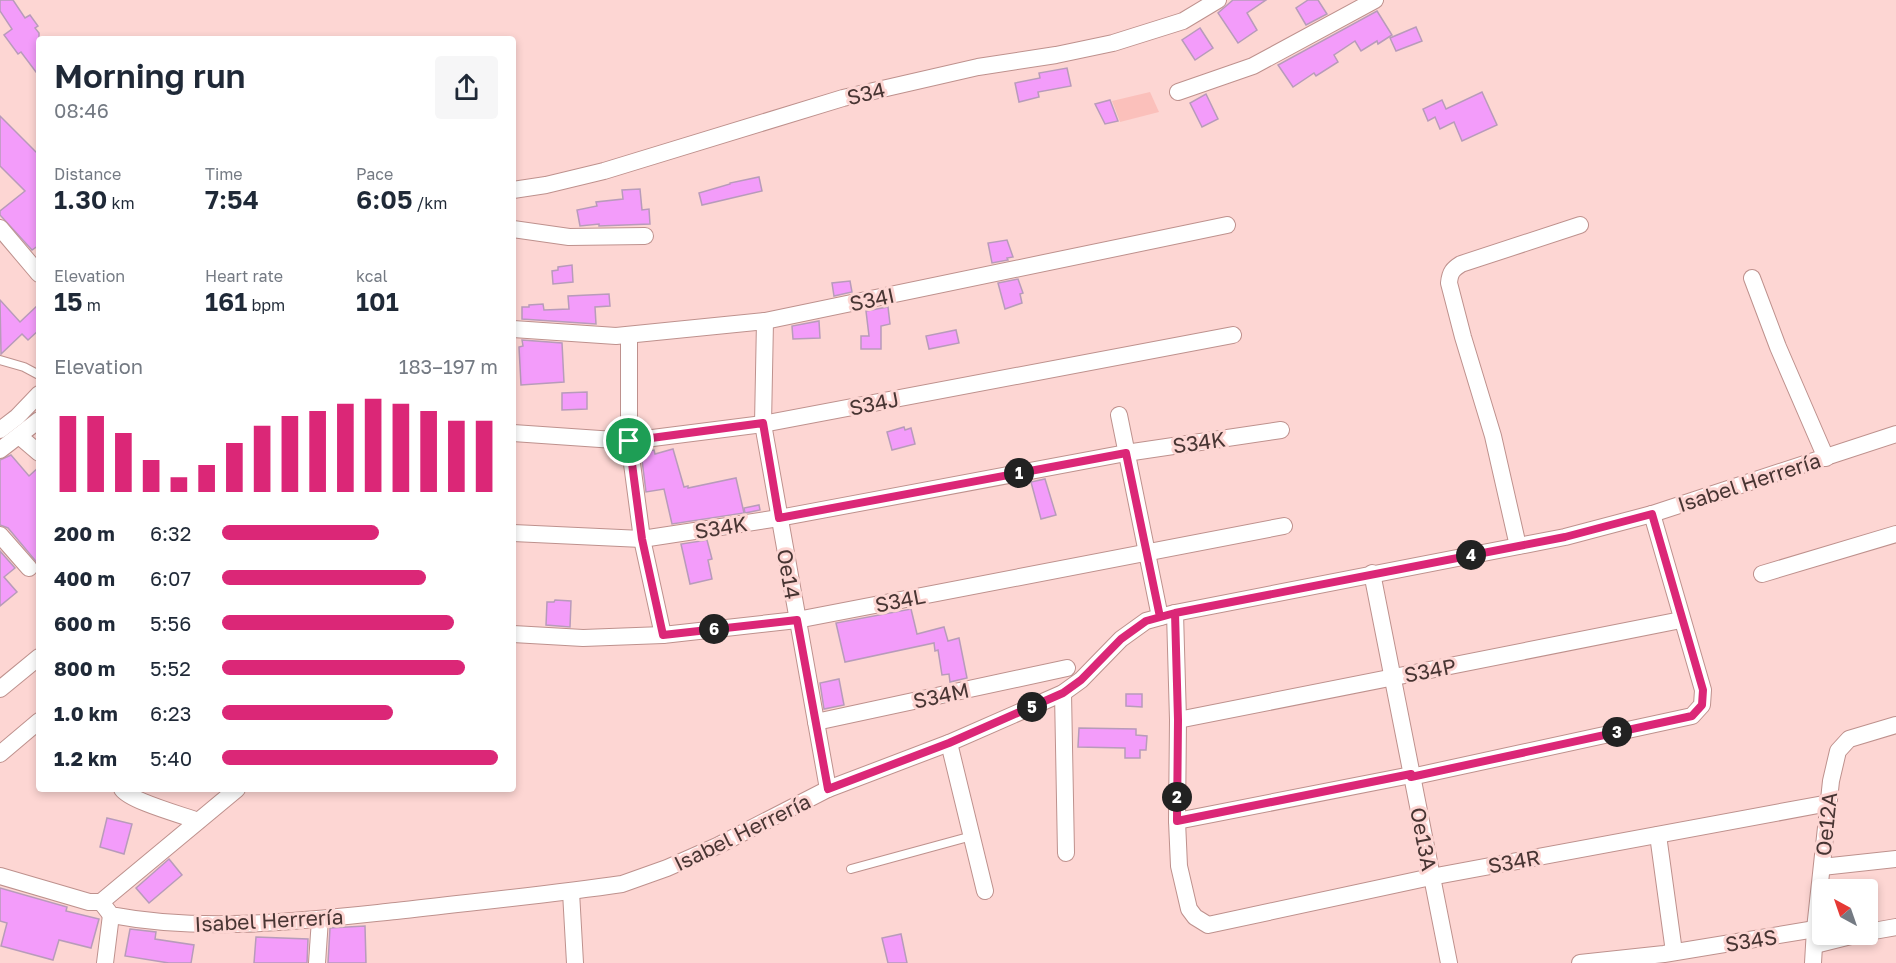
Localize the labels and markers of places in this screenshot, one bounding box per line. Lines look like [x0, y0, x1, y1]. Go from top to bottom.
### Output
pin [603, 415, 654, 466]
pin: 1 [1004, 458, 1034, 488]
pin: 4 [1456, 540, 1486, 570]
pin: 6 [699, 614, 729, 644]
pin: 5 [1017, 692, 1047, 722]
pin: 3 [1602, 717, 1632, 747]
pin: 2 [1162, 782, 1192, 812]

